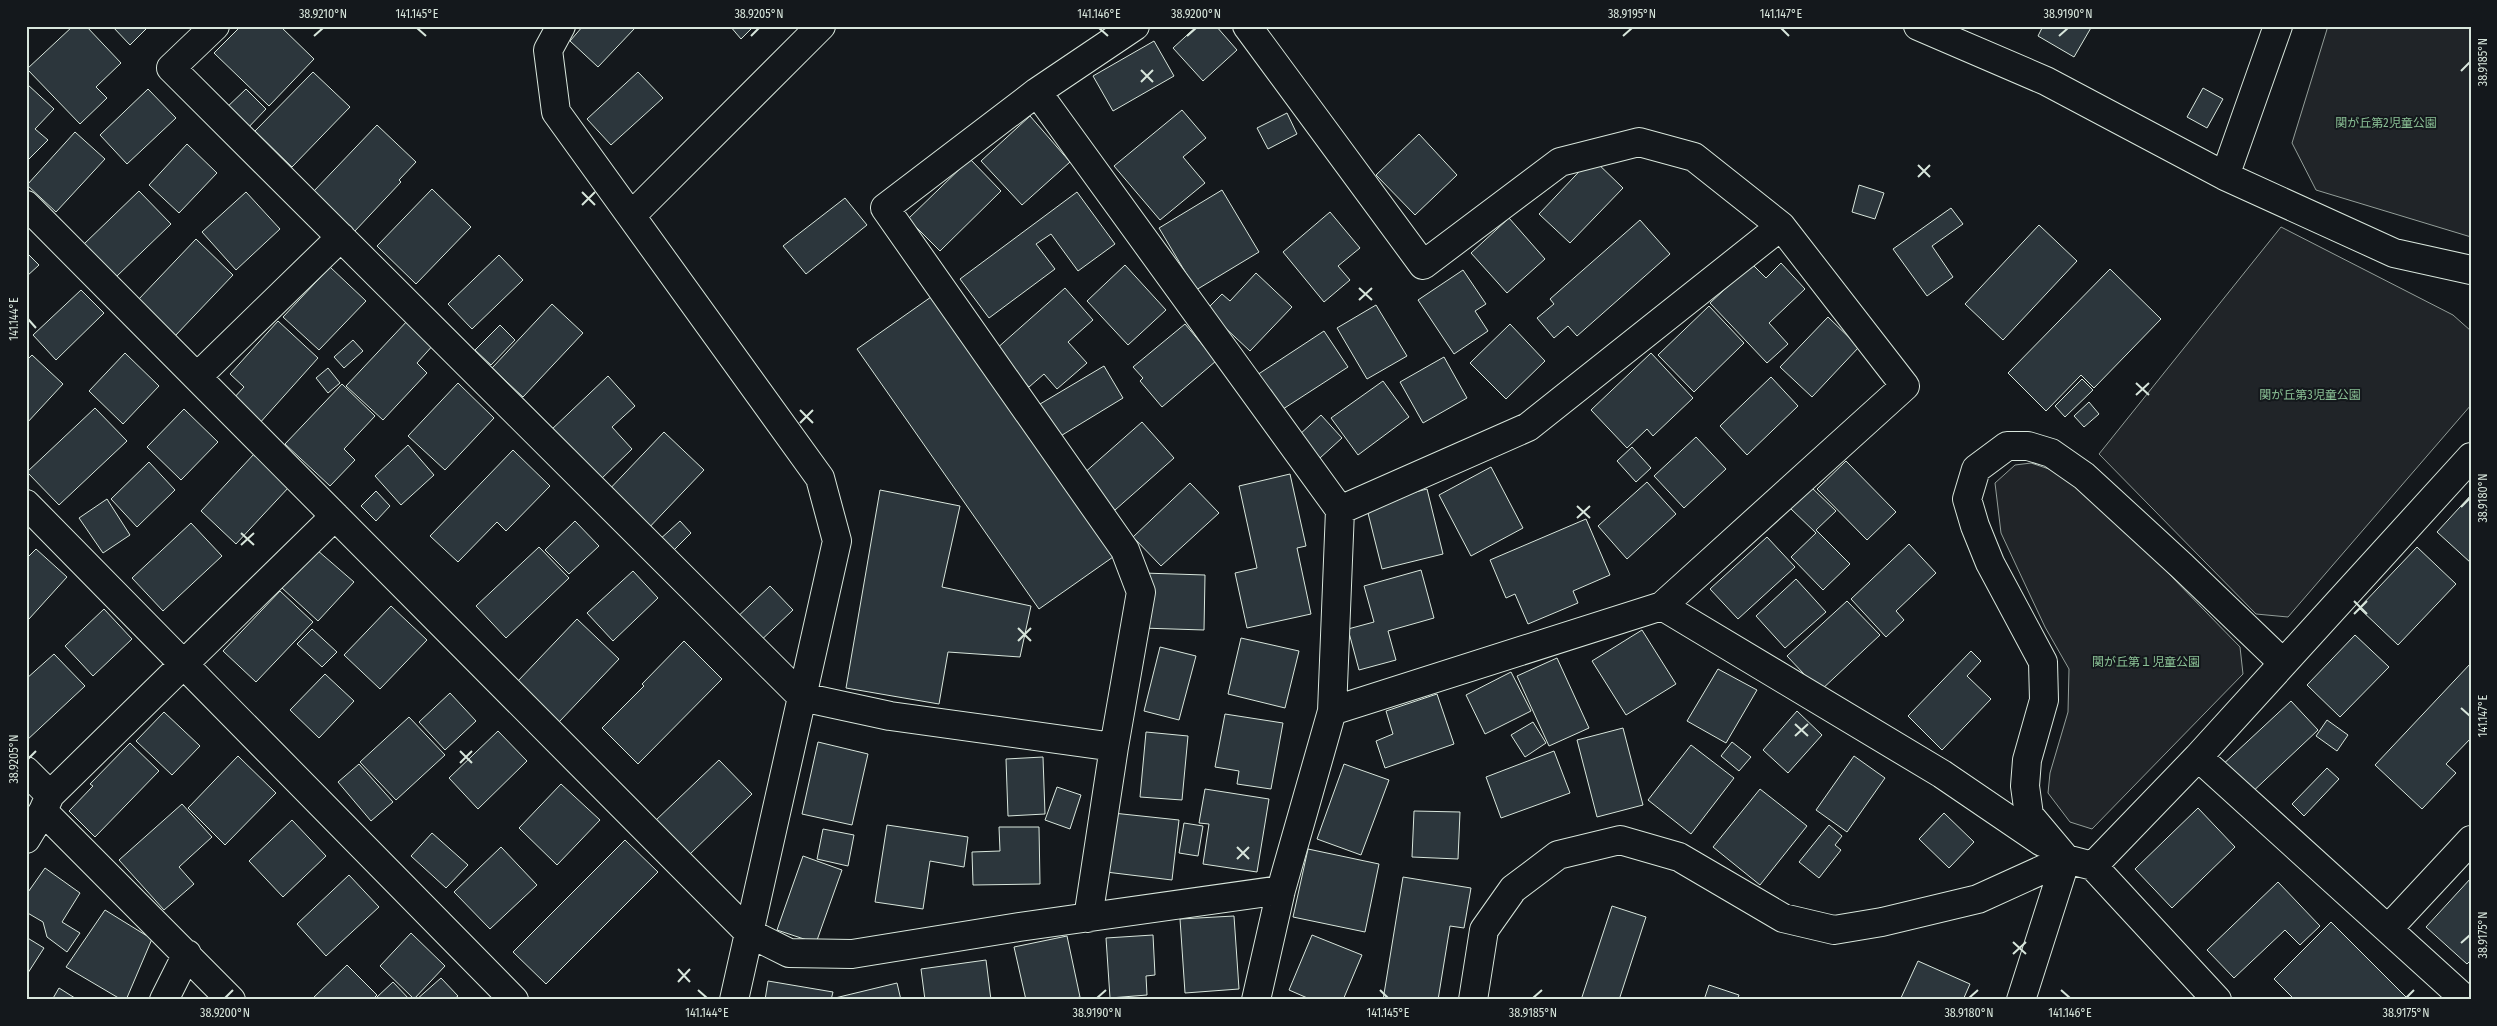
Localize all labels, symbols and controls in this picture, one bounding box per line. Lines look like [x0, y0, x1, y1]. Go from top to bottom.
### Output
text: 38.9210°N [299, 7, 347, 21]
text: 141.145°E [396, 7, 439, 21]
text: 38.9205°N [734, 7, 784, 21]
text: 141.146°E [1077, 7, 1121, 21]
text: 38.9200°N [1171, 7, 1221, 21]
text: 38.9195°N [1608, 7, 1656, 21]
text: 141.147°E [1760, 7, 1803, 21]
text: 38.9190°N [2044, 7, 2092, 21]
text: 38.9185°N [2476, 38, 2490, 86]
park label: 関が丘第2児童公園 [2335, 116, 2437, 130]
text: 141.144°E [7, 297, 21, 341]
park label: 関が丘第3児童公園 [2259, 388, 2361, 402]
text: 38.9180°N [2476, 473, 2490, 523]
park label: 関が丘第１児童公園 [2092, 655, 2200, 669]
text: 141.147°E [2476, 694, 2490, 737]
text: 38.9205°N [7, 734, 21, 784]
text: 38.9175°N [2476, 912, 2490, 958]
text: 38.9200°N [200, 1006, 250, 1020]
text: 141.144°E [685, 1006, 729, 1020]
text: 38.9190°N [1073, 1006, 1121, 1020]
text: 141.145°E [1367, 1006, 1410, 1020]
text: 38.9185°N [1509, 1006, 1557, 1020]
text: 38.9180°N [1944, 1006, 1994, 1020]
text: 141.146°E [2048, 1006, 2092, 1020]
text: 38.9175°N [2383, 1006, 2429, 1020]

